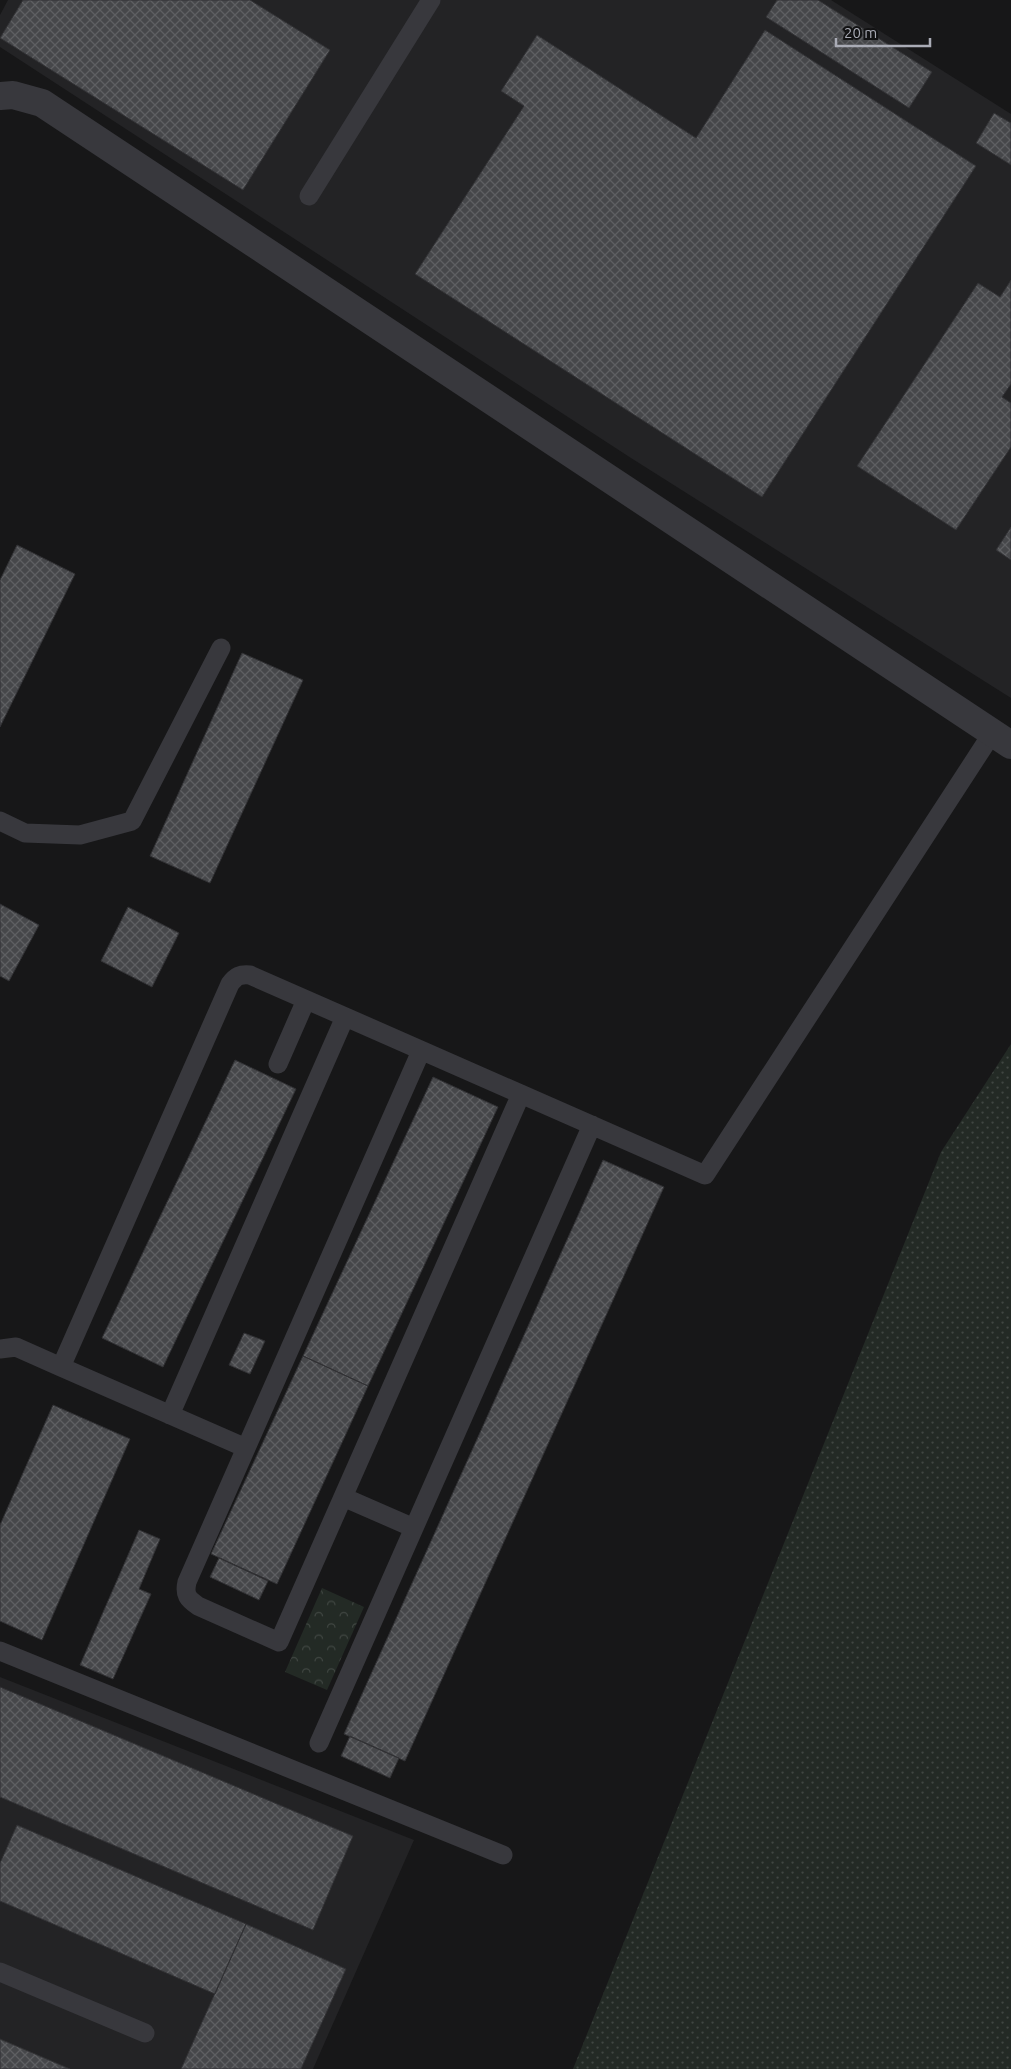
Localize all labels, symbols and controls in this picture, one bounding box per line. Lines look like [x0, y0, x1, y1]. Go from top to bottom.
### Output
scale bar [836, 15, 930, 47]
text: 20 m [844, 24, 877, 41]

